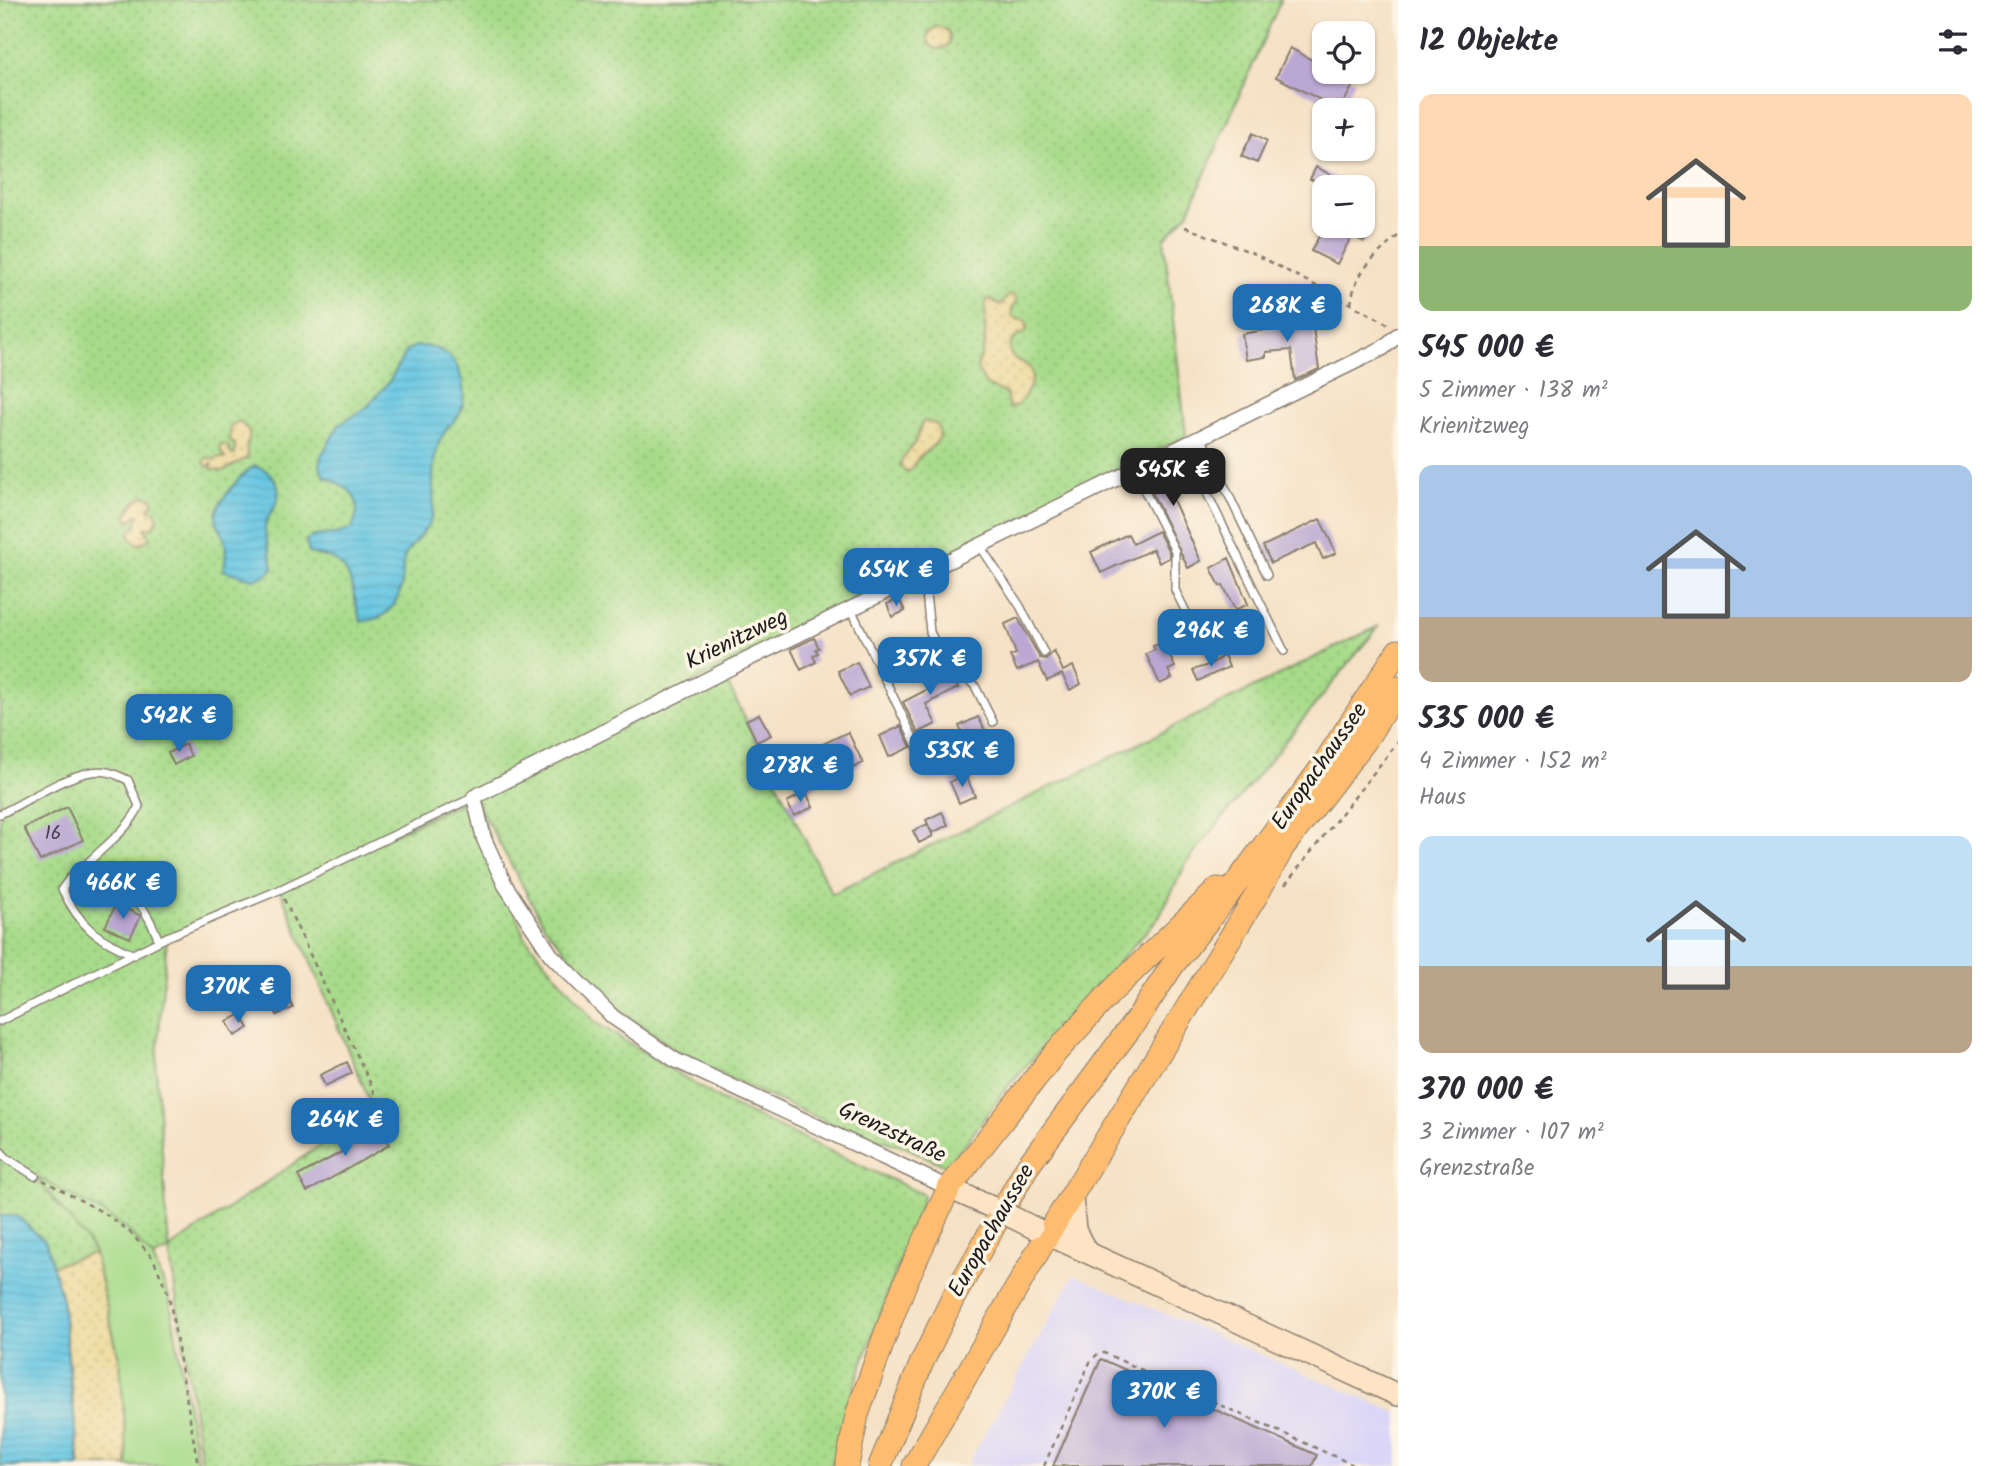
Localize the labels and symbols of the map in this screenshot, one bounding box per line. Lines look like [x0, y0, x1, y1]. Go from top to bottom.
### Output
pin: 268K € [1230, 284, 1344, 344]
pin: 545K € [1116, 448, 1230, 508]
pin: 654K € [839, 548, 953, 608]
street label: Krienitzweg [679, 600, 795, 680]
pin: 296K € [1154, 610, 1268, 669]
pin: 357K € [873, 638, 987, 697]
pin: 542K € [122, 694, 236, 754]
street label: Europachaussee [1263, 696, 1377, 838]
pin: 535K € [905, 730, 1019, 789]
pin: 278K € [743, 744, 857, 804]
house number: 16 [45, 819, 61, 849]
pin: 466K € [66, 862, 180, 921]
pin: 370K € [181, 965, 295, 1025]
street label: Grenzstraße [832, 1092, 952, 1174]
pin: 264K € [288, 1098, 402, 1158]
street label: Europachaussee [939, 1157, 1045, 1305]
pin: 370K € [1107, 1370, 1221, 1430]

